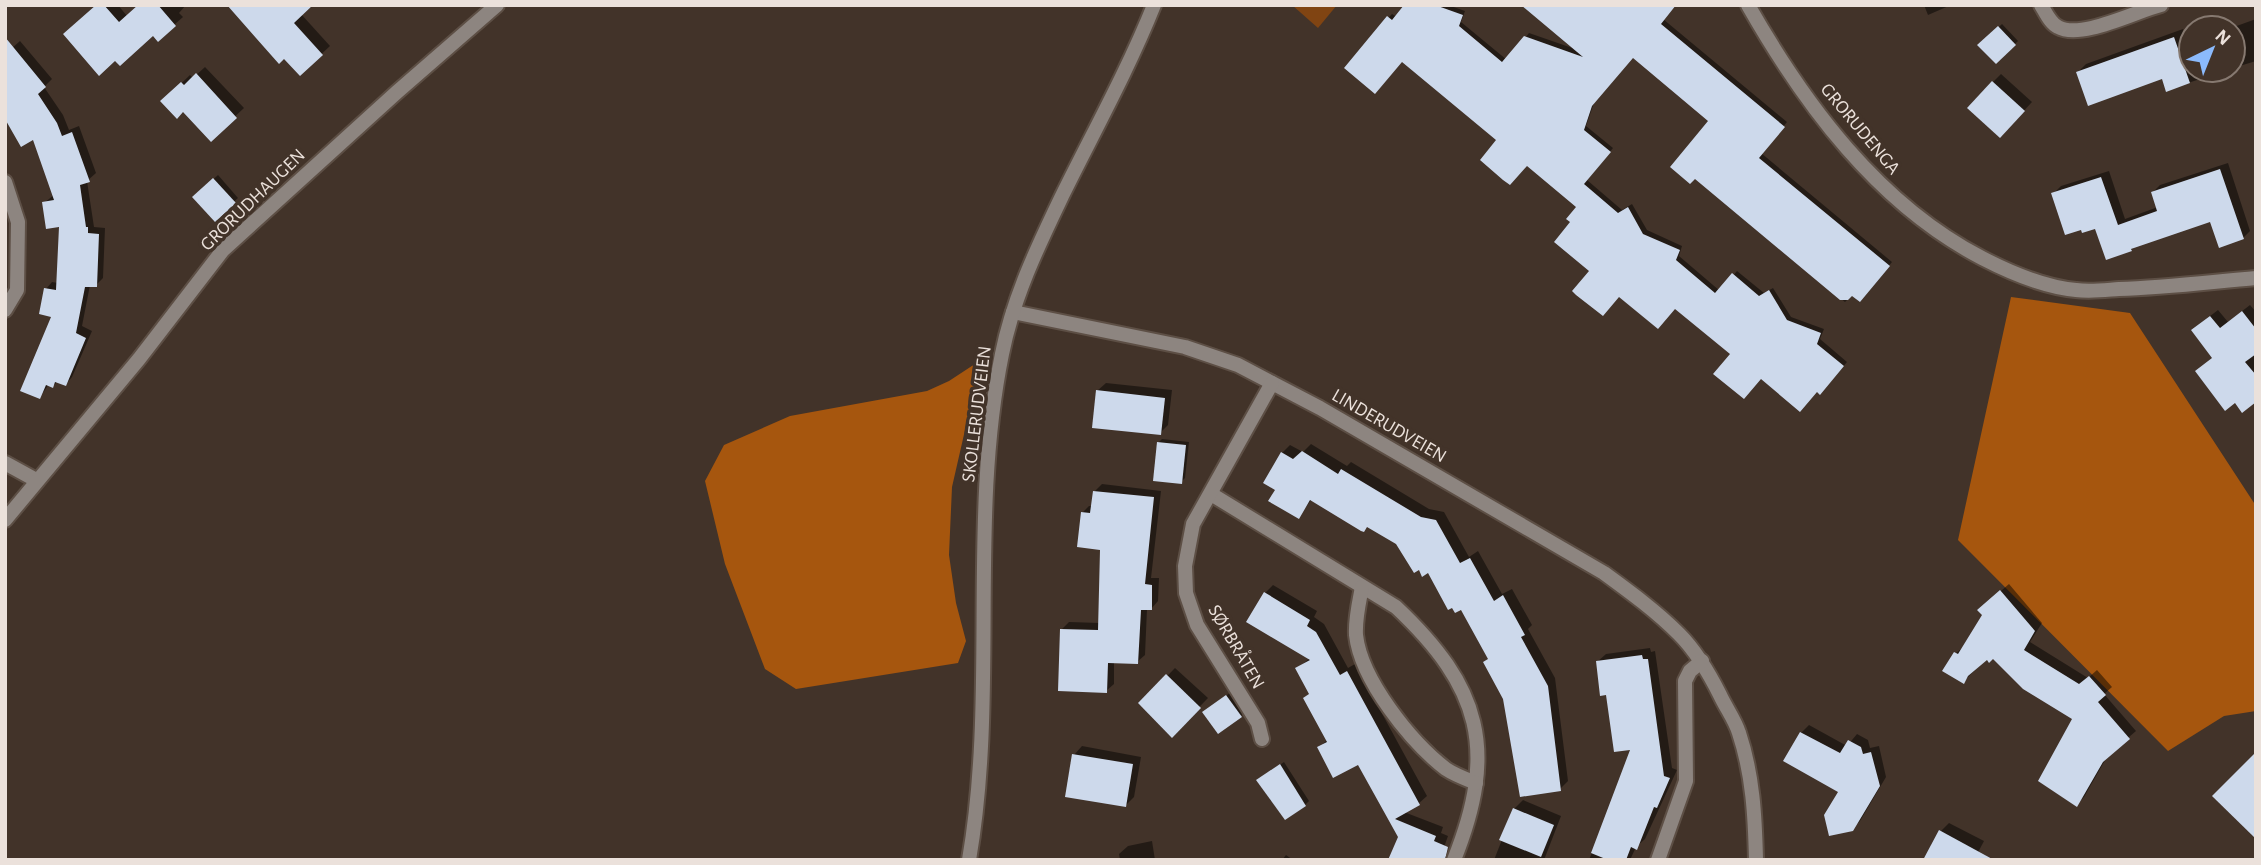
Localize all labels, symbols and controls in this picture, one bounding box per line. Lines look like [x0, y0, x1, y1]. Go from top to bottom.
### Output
north arrow [2177, 14, 2247, 84]
text: N [2211, 26, 2234, 49]
street label: GRORUDENGA [1817, 80, 1903, 178]
street label: GRORUDHAUGEN [197, 145, 309, 255]
street label: SKOLLERUDVEIEN [959, 345, 995, 483]
street label: LINDERUDVEIEN [1329, 386, 1449, 466]
street label: SØRBRÅTEN [1204, 601, 1269, 692]

